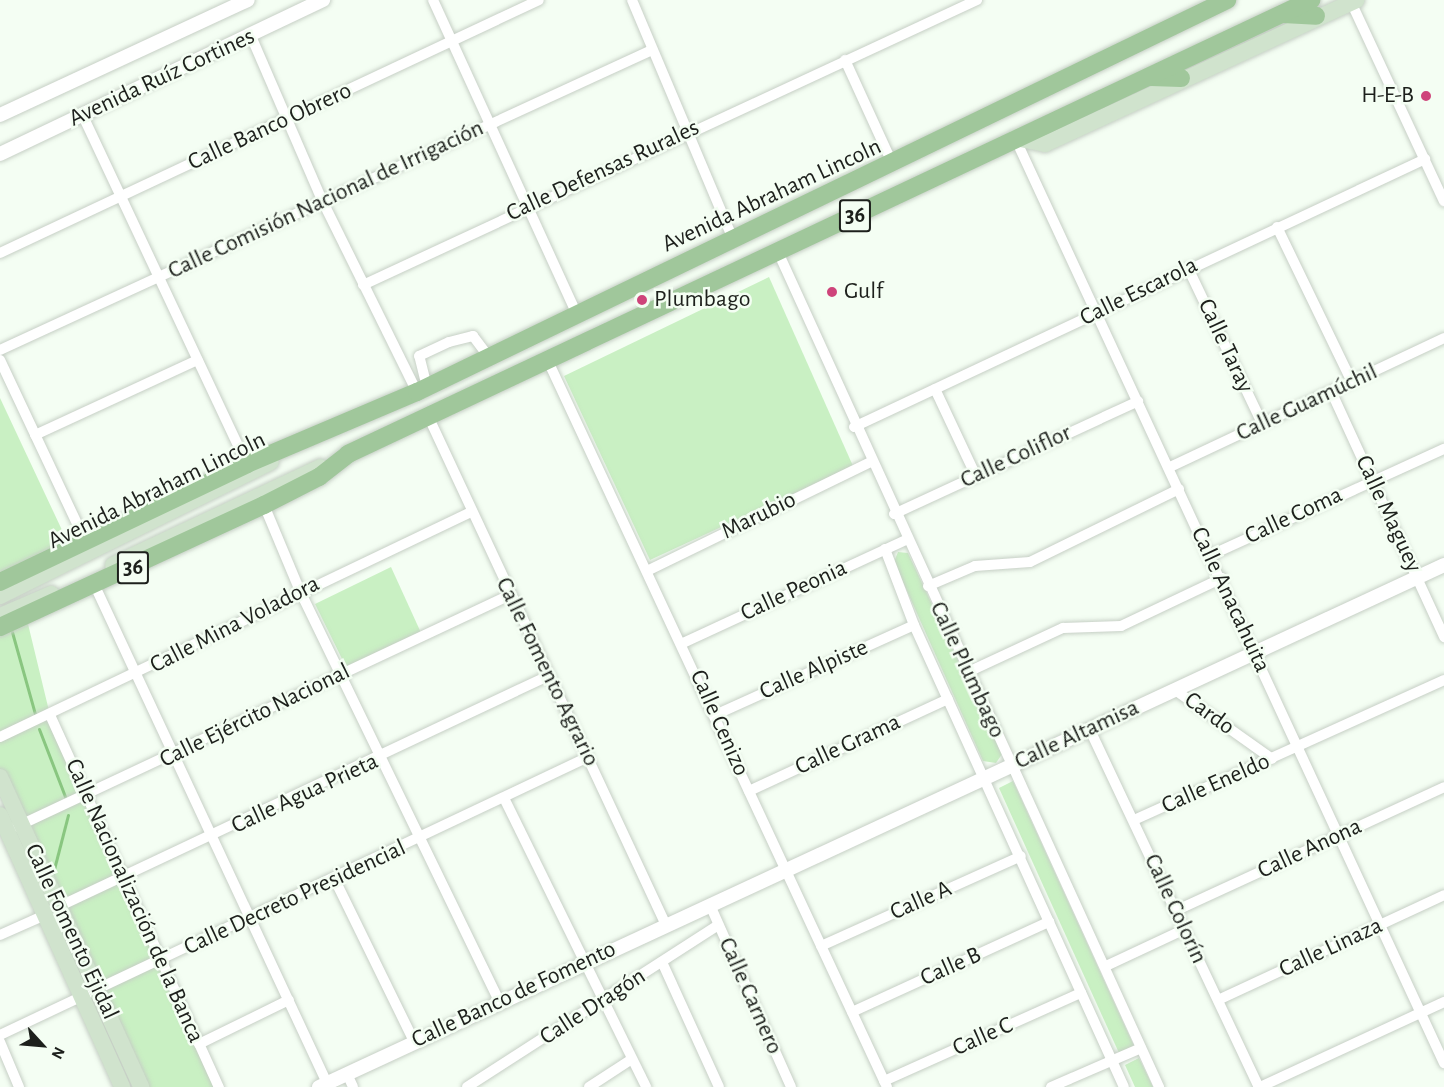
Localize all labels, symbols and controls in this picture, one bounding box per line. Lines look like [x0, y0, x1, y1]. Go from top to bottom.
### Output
street label: Avenida Ruíz Cortines [64, 22, 260, 134]
street label: Calle Banco Obrero [184, 77, 356, 177]
place label: H-E-B [1361, 82, 1414, 110]
marker: H-E-B [1419, 89, 1433, 103]
street label: Calle Comisión Nacional de Irrigación [164, 114, 488, 286]
street label: Calle Defensas Rurales [502, 114, 704, 228]
street label: Avenida Abraham Lincoln [658, 133, 886, 259]
road number: 36 [838, 197, 872, 235]
street label: Calle Escarola [1075, 251, 1203, 333]
place label: Gulf [844, 278, 883, 306]
marker: Gulf [825, 285, 839, 299]
place label: Plumbago [654, 286, 751, 314]
marker: Plumbago [635, 293, 649, 307]
street label: Calle Taray [1191, 295, 1259, 397]
street label: Calle Guamúchil [1232, 358, 1382, 448]
street label: Calle Coliflor [956, 419, 1076, 495]
street label: Avenida Abraham Lincoln [43, 426, 271, 556]
street label: Calle Maguey [1348, 451, 1428, 577]
street label: Calle Coma [1241, 481, 1347, 551]
street label: Marubio [717, 486, 801, 546]
street label: Calle Anacahuita [1184, 523, 1276, 677]
road number: 36 [116, 549, 150, 587]
street label: Calle Peonia [736, 554, 852, 628]
street label: Calle Mina Voladora [145, 570, 325, 680]
street label: Calle Fomento Agrario [489, 573, 605, 771]
street label: Calle Plumbago [923, 597, 1011, 743]
street label: Calle Alpiste [755, 633, 873, 707]
street label: Calle Ejército Nacional [155, 657, 355, 775]
street label: Calle Cenizo [683, 666, 755, 780]
street label: Cardo [1178, 686, 1240, 742]
street label: Calle Altamisa [1010, 694, 1144, 776]
street label: Calle Grama [791, 708, 905, 782]
street label: Calle Agua Prieta [227, 747, 383, 841]
street label: Calle Eneldo [1157, 747, 1275, 821]
street label: Calle Nacionalización de la Banca [58, 755, 210, 1047]
street label: Calle Anona [1253, 812, 1367, 886]
street label: Calle Decreto Presidencial [179, 834, 411, 962]
street label: Calle Fomento Ejidal [18, 840, 124, 1024]
street label: Calle Colorín [1137, 850, 1213, 968]
street label: Calle A [886, 875, 956, 927]
street label: Calle Linaza [1275, 912, 1387, 984]
street label: Calle Carnero [712, 933, 788, 1059]
street label: Calle Banco de Fomento [407, 935, 621, 1055]
street label: Calle B [916, 941, 986, 993]
street label: Calle Dragón [535, 962, 651, 1052]
street label: Calle C [948, 1011, 1018, 1063]
north arrow [12, 1015, 72, 1075]
text: N [49, 1044, 68, 1061]

